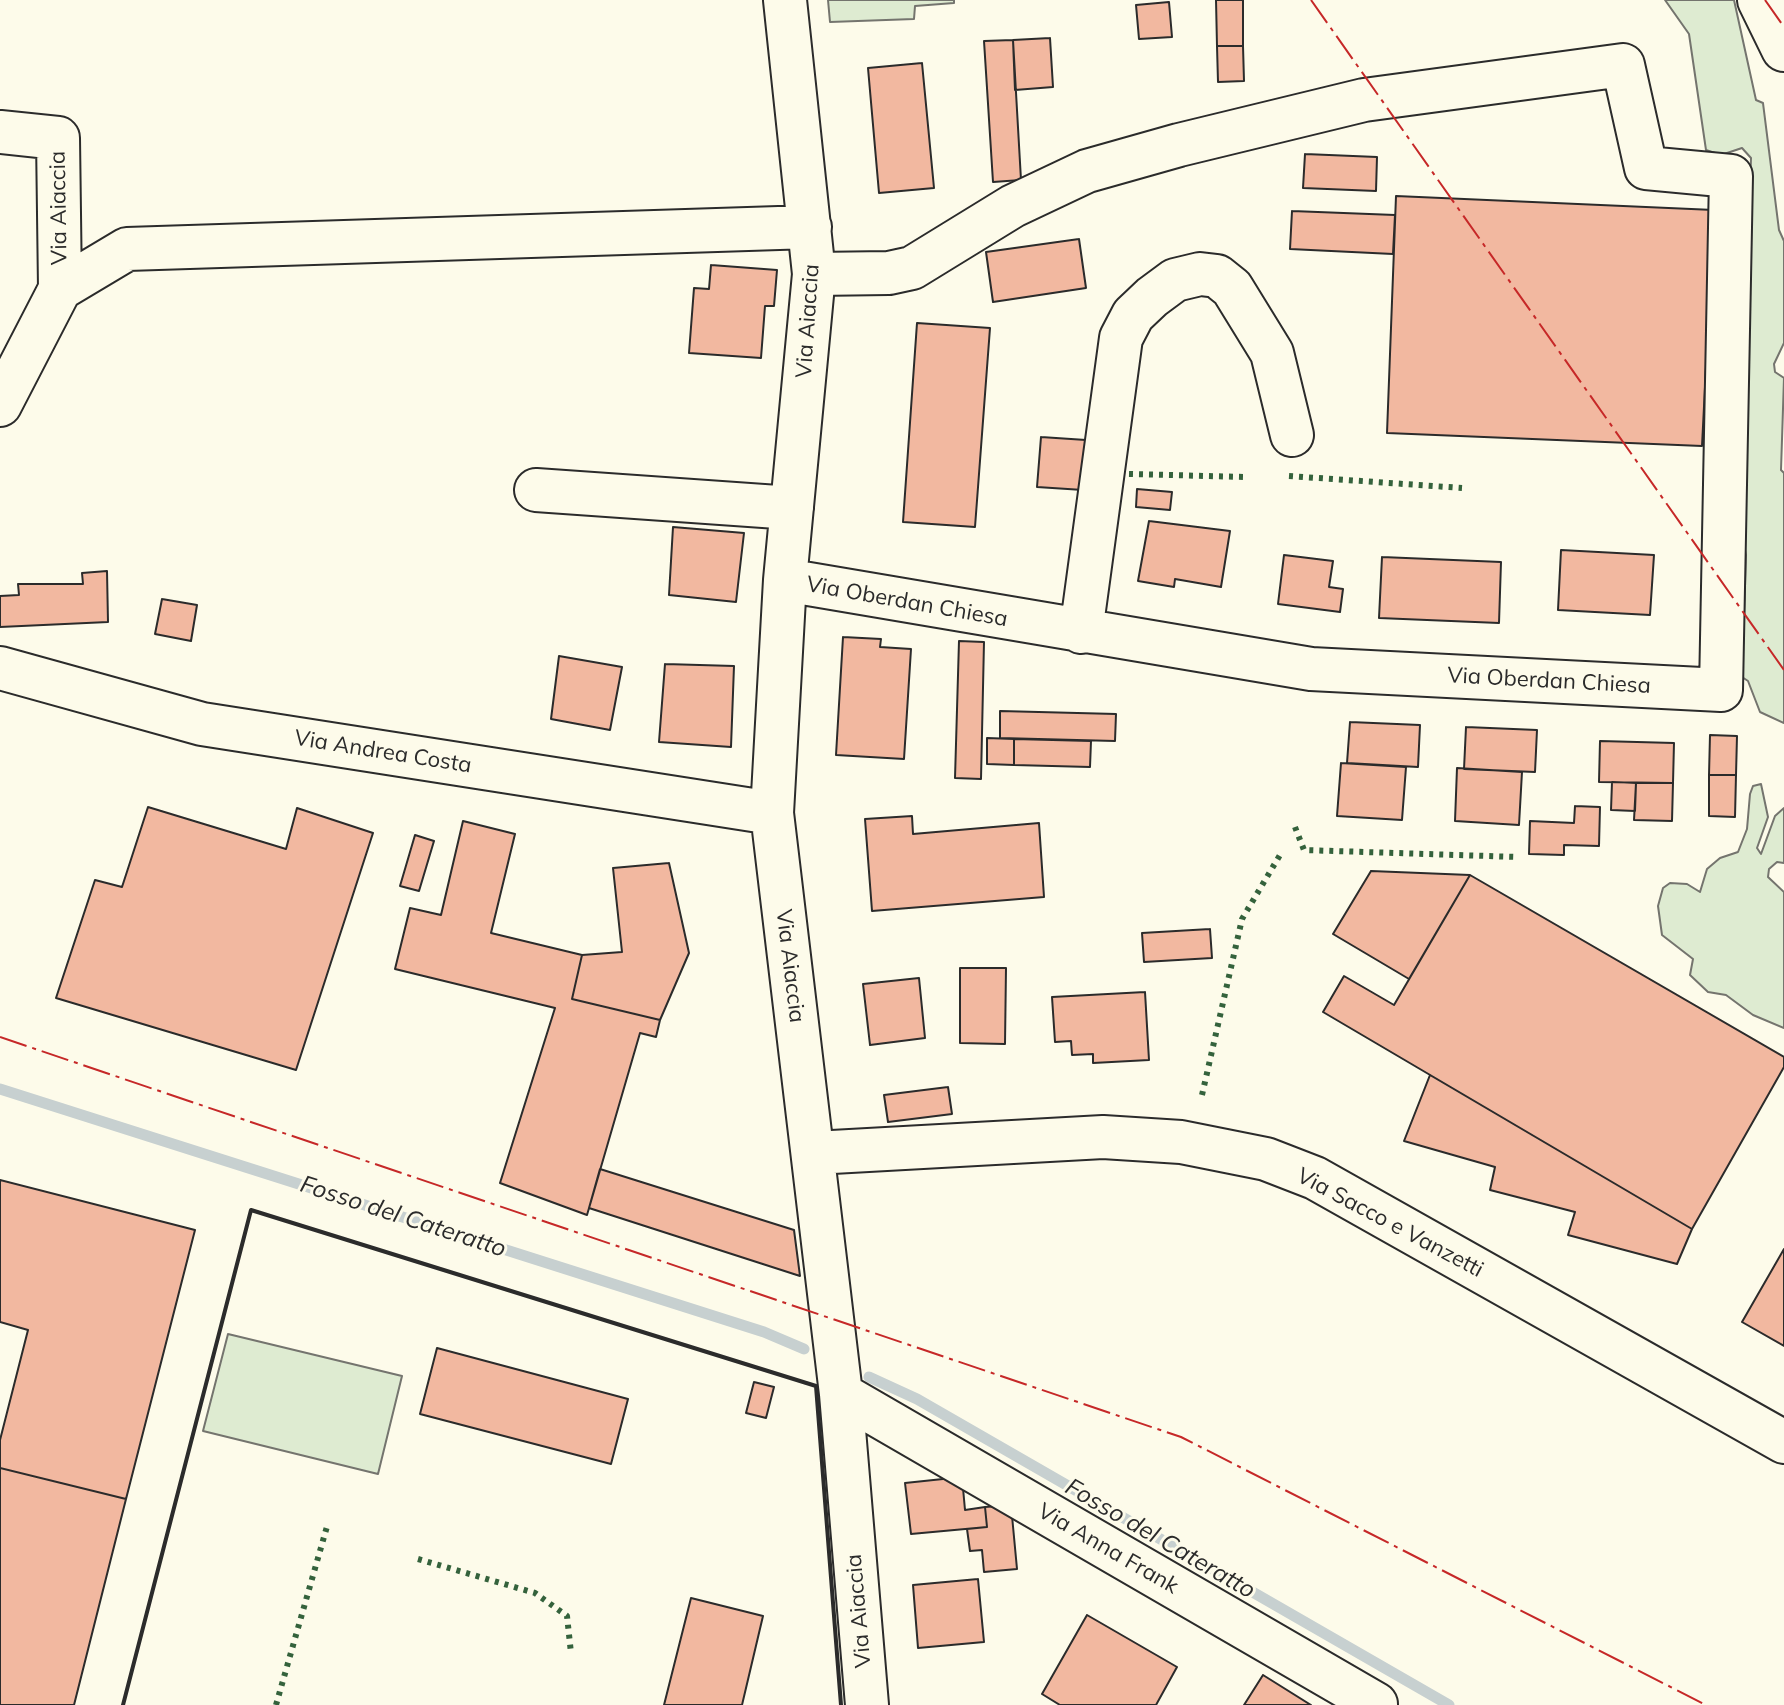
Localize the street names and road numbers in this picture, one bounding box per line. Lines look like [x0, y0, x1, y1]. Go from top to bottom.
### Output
street label: Via Aiaccia [45, 151, 73, 265]
street label: Via Aiaccia [791, 263, 825, 379]
street label: Via Oberdan Chiesa [804, 571, 1010, 633]
street label: Via Oberdan Chiesa [1447, 662, 1651, 700]
street label: Via Andrea Costa [292, 725, 474, 779]
street label: Via Aiaccia [770, 908, 810, 1024]
street label: Via Sacco e Vanzetti [1292, 1163, 1488, 1283]
street label: Via Anna Frank [1033, 1498, 1183, 1600]
street label: Via Aiaccia [841, 1553, 877, 1669]

